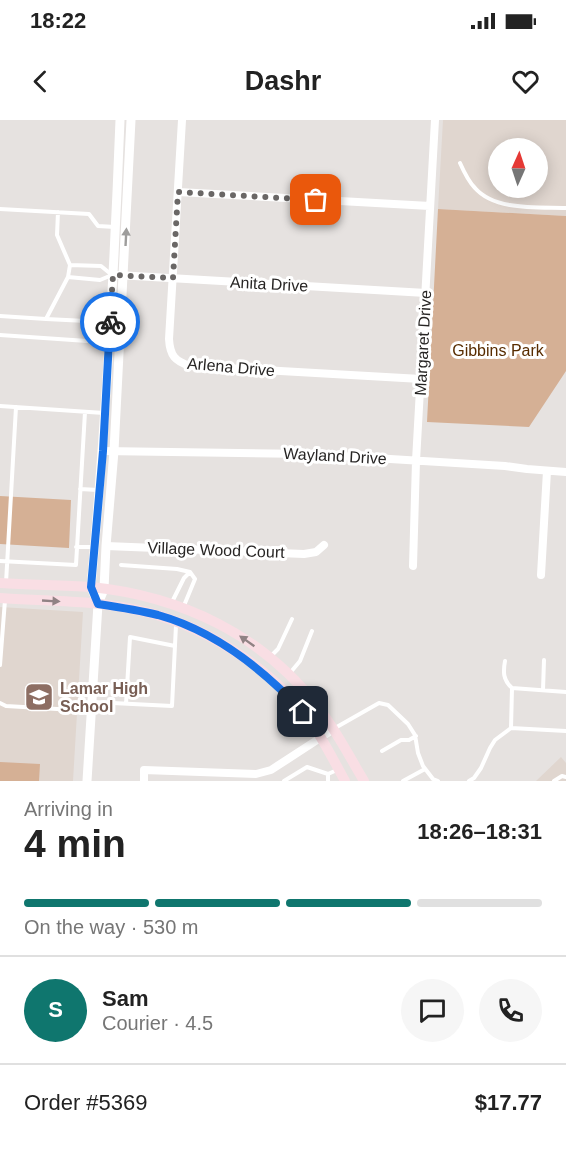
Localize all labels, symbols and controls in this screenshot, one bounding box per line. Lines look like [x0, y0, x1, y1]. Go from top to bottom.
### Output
text: 18:22 [30, 8, 86, 33]
icon: back [24, 65, 57, 98]
icon: heart [509, 65, 542, 98]
text: Dashr [245, 66, 321, 96]
north arrow [488, 138, 548, 198]
map controls [488, 138, 548, 198]
pin [290, 174, 341, 225]
icon: bag [299, 183, 332, 216]
one-way arrow [121, 228, 130, 247]
street label: Anita Drive [229, 273, 309, 295]
street label: Margaret Drive [412, 290, 434, 396]
courier [80, 292, 140, 352]
icon: bike [94, 306, 127, 339]
park label: Gibbins Park [452, 342, 545, 359]
street label: Arlena Drive [186, 355, 276, 379]
street label: Wayland Drive [283, 445, 387, 467]
street label: Village Wood Court [147, 539, 285, 561]
one-way arrow [42, 597, 61, 606]
one-way arrow [240, 635, 256, 647]
place label: Lamar High School [60, 680, 148, 715]
school or university icon: Lamar High School [23, 681, 55, 713]
pin [277, 686, 328, 737]
icon: home [286, 695, 319, 728]
text: Arriving in [24, 798, 113, 820]
text: 18:26–18:31 [417, 819, 542, 844]
text: 4 min [24, 822, 126, 865]
text: On the way · 530 m [24, 916, 199, 938]
button: chat [401, 979, 464, 1042]
button: phone [479, 979, 542, 1042]
text: Sam [102, 986, 148, 1011]
text: S [48, 997, 63, 1022]
text: Courier · 4.5 [102, 1012, 213, 1034]
text: Order #5369 [24, 1090, 148, 1115]
text: $17.77 [475, 1090, 542, 1115]

